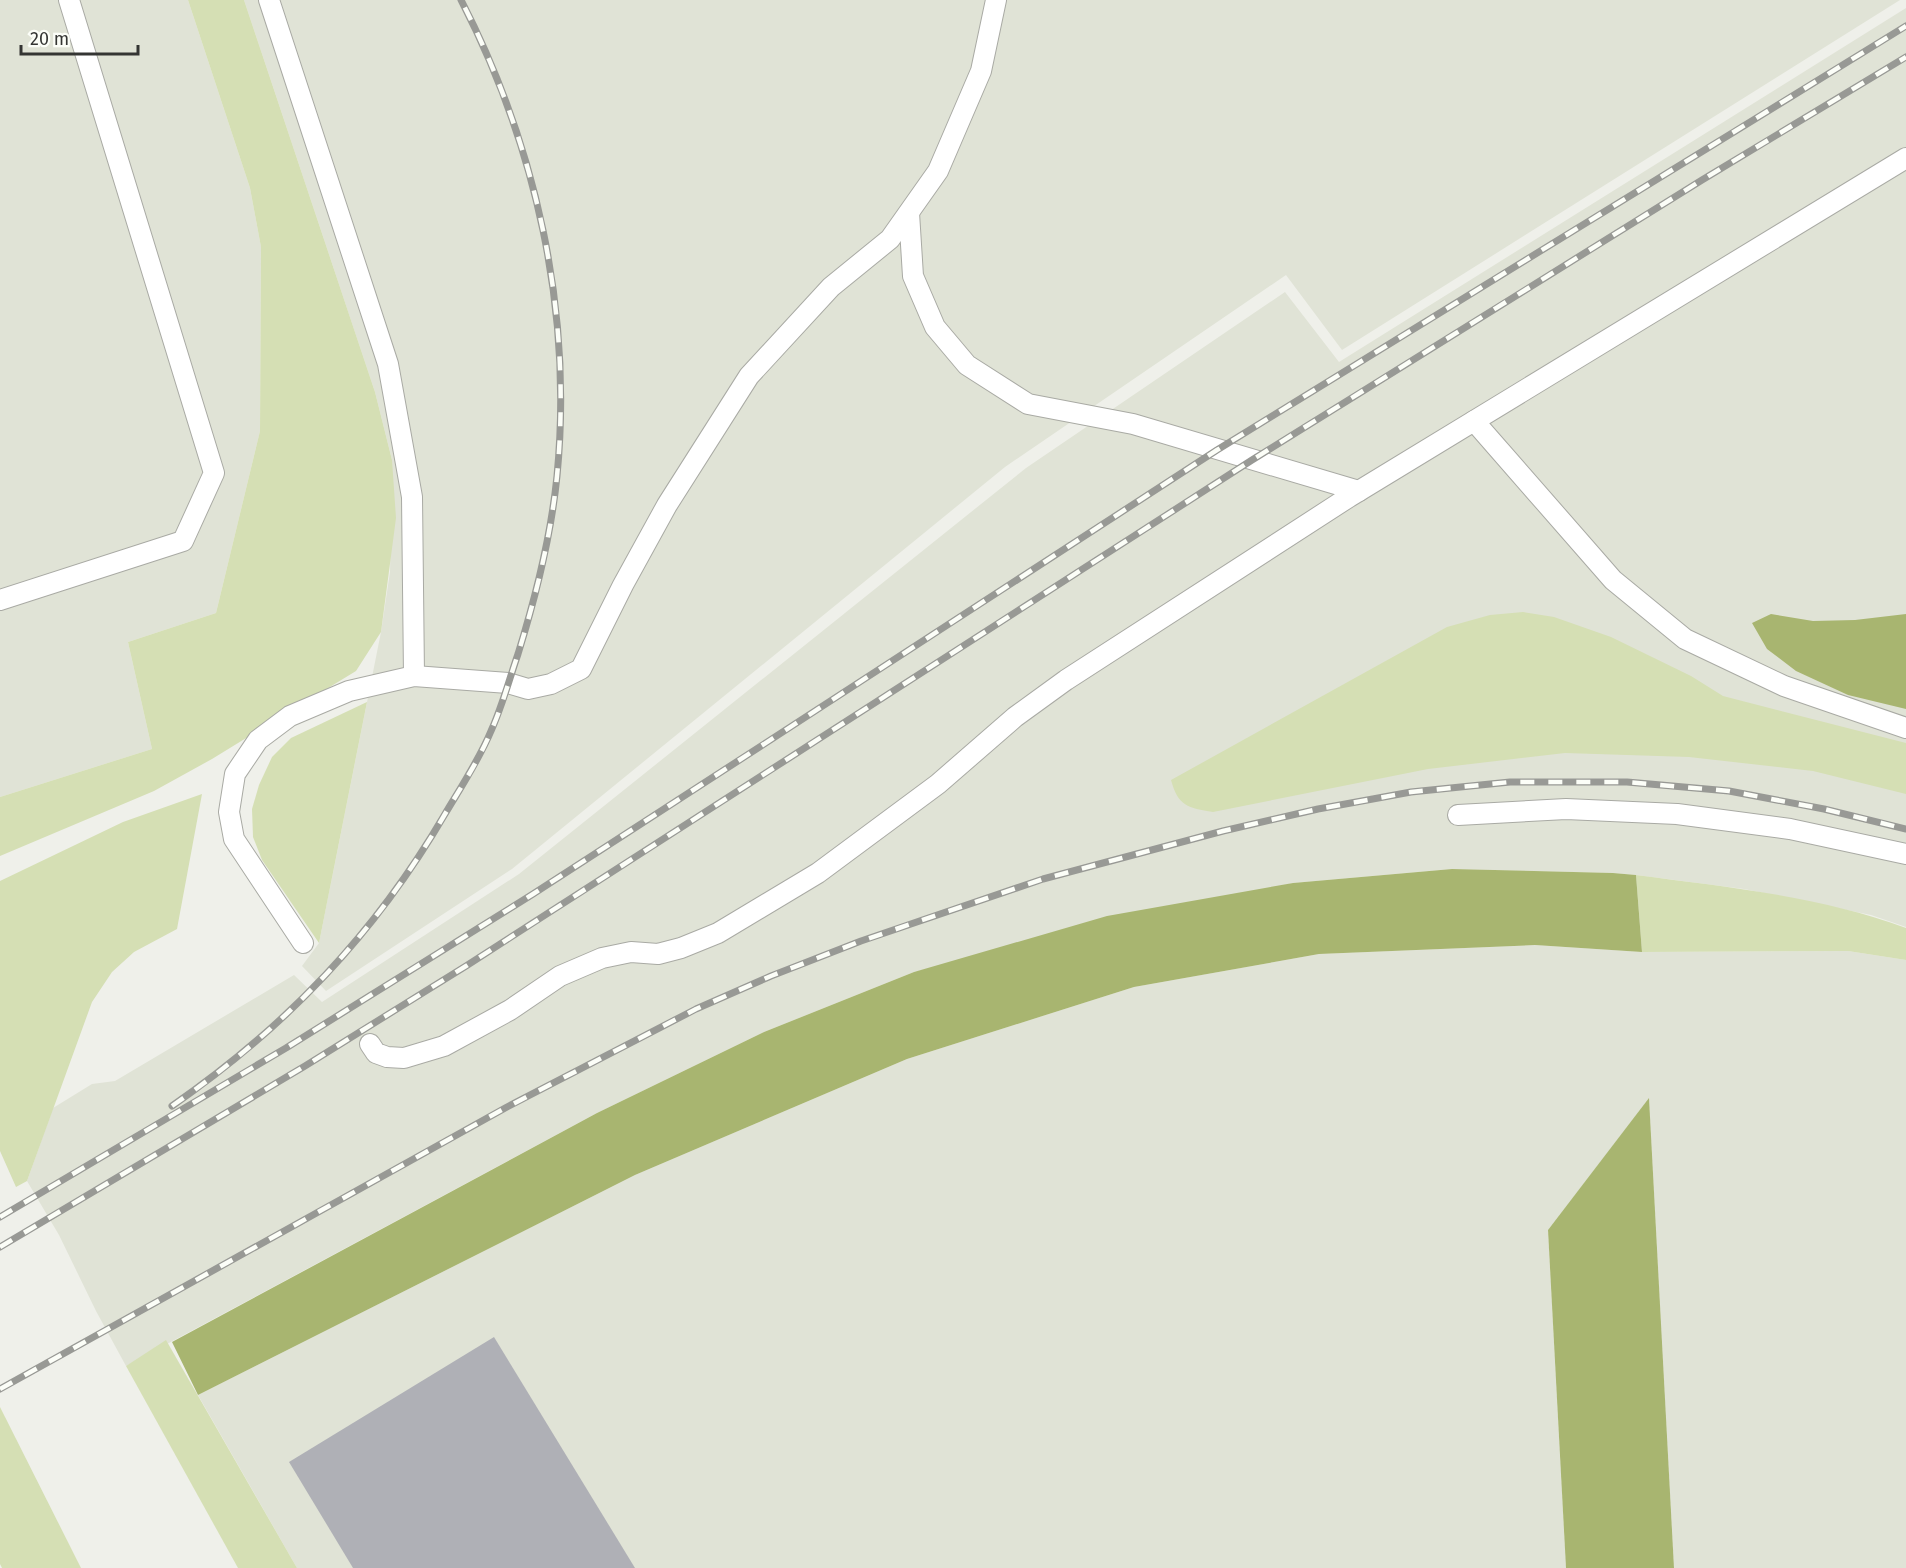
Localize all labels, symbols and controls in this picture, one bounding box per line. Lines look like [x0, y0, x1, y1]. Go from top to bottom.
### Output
scale bar [21, 18, 138, 56]
text: 20 m [30, 28, 69, 50]

